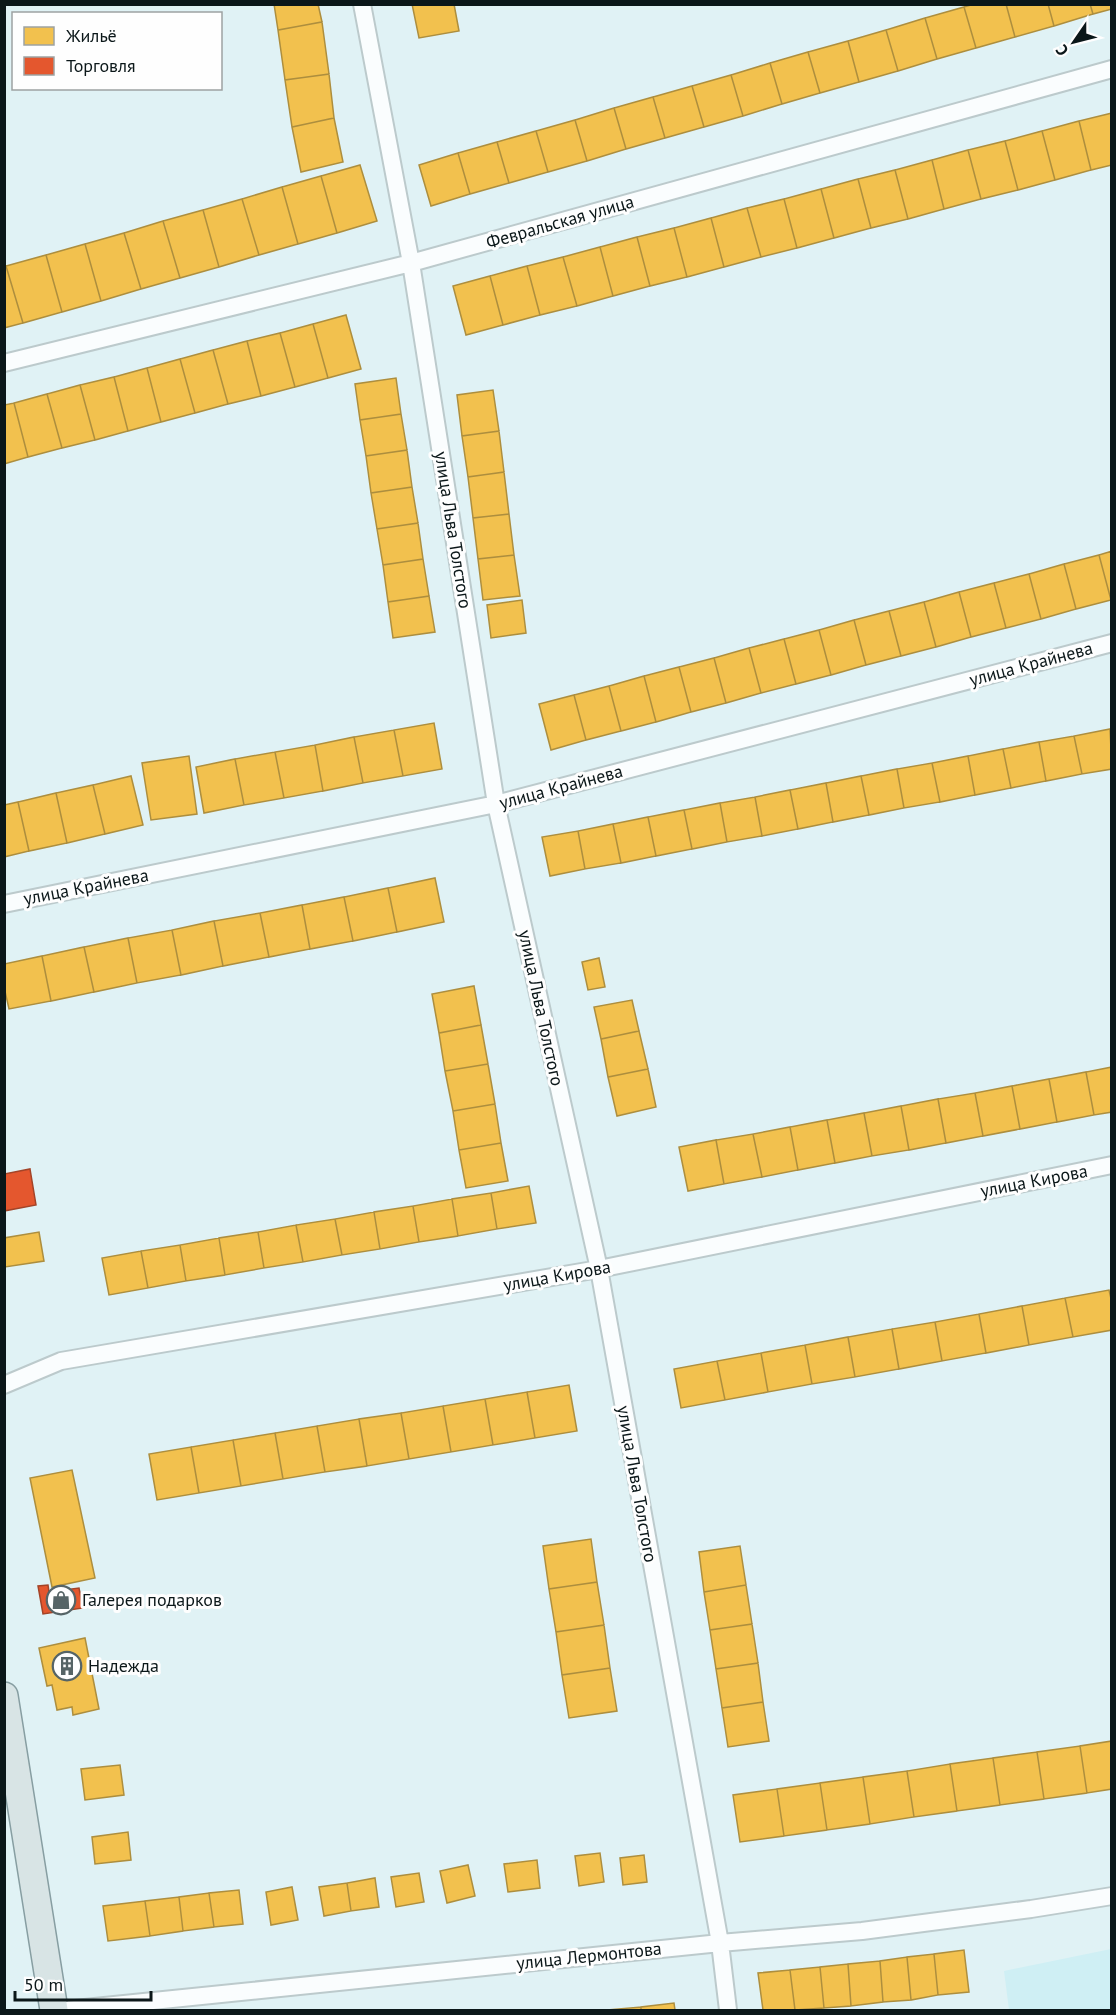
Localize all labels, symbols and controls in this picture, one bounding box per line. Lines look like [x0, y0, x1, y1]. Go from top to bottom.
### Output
legend [12, 12, 222, 90]
north arrow [1044, 12, 1104, 72]
text: Жильё [65, 24, 117, 47]
text: С [1051, 41, 1072, 60]
text: Торговля [66, 54, 136, 77]
street label: Февральская улица [483, 189, 637, 254]
street label: улица Льва Толстого [430, 450, 477, 610]
street label: улица Крайнева [967, 636, 1095, 691]
street label: улица Крайнева [497, 759, 625, 814]
street label: улица Крайнева [21, 863, 150, 910]
street label: улица Льва Толстого [514, 928, 569, 1088]
street label: улица Кирова [978, 1159, 1089, 1202]
street label: улица Кирова [501, 1255, 612, 1296]
street label: улица Льва Толстого [612, 1404, 663, 1564]
shop icon: Галерея подарков [45, 1584, 77, 1616]
place label: Галерея подарков [82, 1588, 222, 1611]
building icon: Надежда [51, 1650, 83, 1682]
place label: Надежда [88, 1654, 159, 1677]
street label: улица Лермонтова [515, 1936, 663, 1975]
scale bar [15, 1964, 152, 2002]
text: 50 m [24, 1973, 63, 1996]

